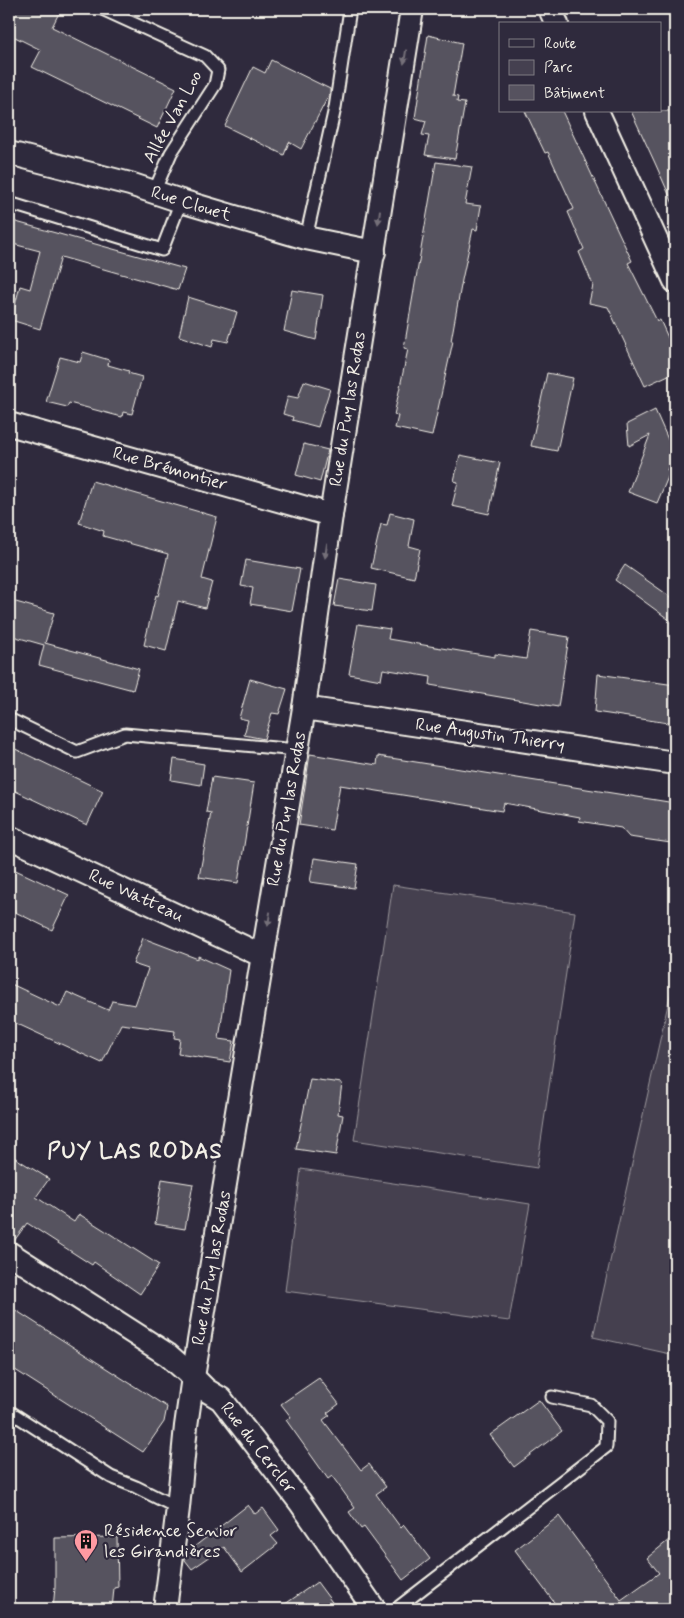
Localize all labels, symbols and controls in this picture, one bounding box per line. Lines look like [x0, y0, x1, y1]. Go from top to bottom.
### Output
legend [499, 22, 662, 112]
text: Route [544, 34, 577, 54]
one-way arrow [400, 49, 408, 65]
text: Parc [544, 58, 572, 78]
street label: Allée Van Loo [138, 66, 208, 168]
text: Bâtiment [544, 84, 605, 104]
street label: Rue Clouet [148, 180, 234, 228]
one-way arrow [375, 210, 383, 226]
street label: Rue du Puy las Rodas [324, 330, 372, 488]
street label: Rue Brémontier [110, 441, 231, 497]
one-way arrow [322, 543, 330, 559]
street label: Rue Augustin Thierry [414, 713, 566, 757]
street label: Rue du Puy las Rodas [262, 730, 312, 888]
street label: Rue Watteau [84, 863, 188, 929]
one-way arrow [265, 911, 273, 927]
district label: PUY LAS RODAS [47, 1138, 223, 1166]
street label: Rue du Puy las Rodas [187, 1189, 237, 1347]
street label: Rue du Cercler [214, 1397, 302, 1500]
place label: Résidence Senior les Girandières [104, 1519, 238, 1564]
building icon: Résidence Senior les Girandières [73, 1528, 99, 1562]

